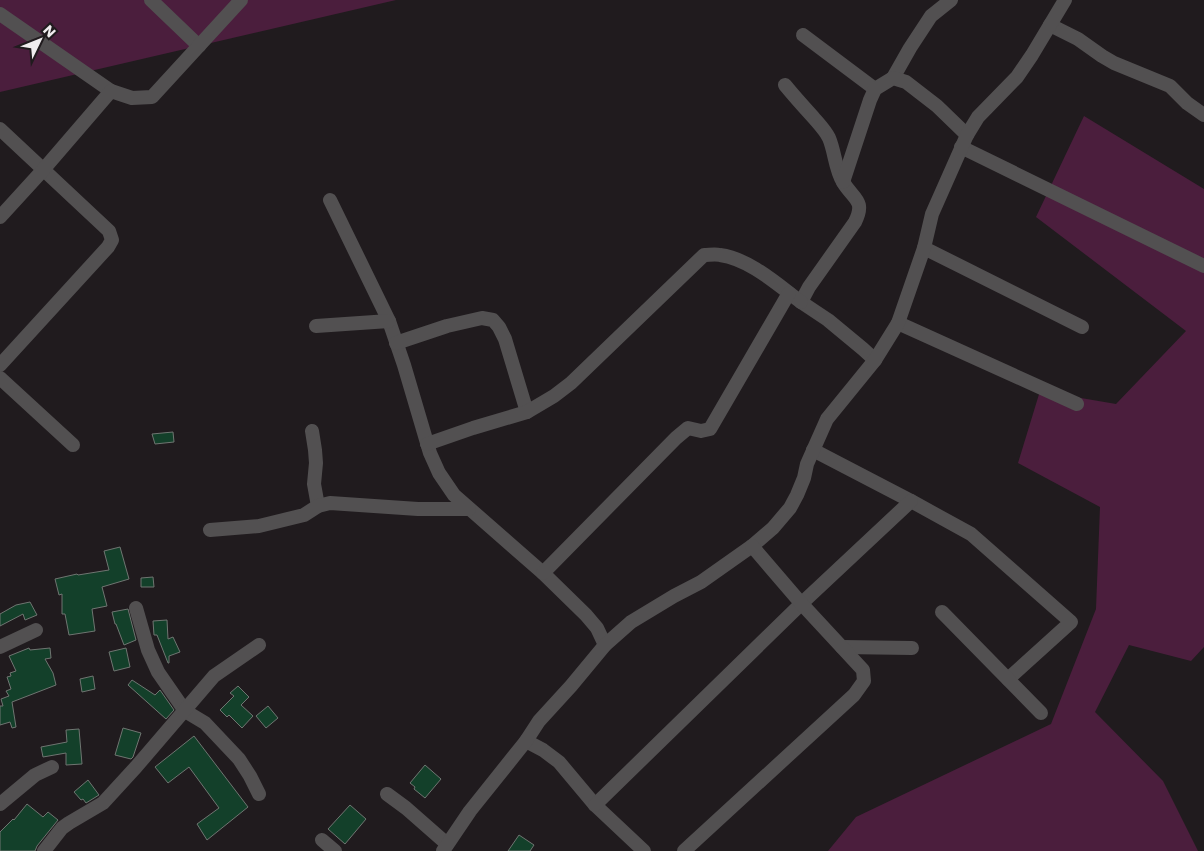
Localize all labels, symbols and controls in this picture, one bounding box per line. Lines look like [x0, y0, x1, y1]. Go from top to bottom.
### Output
north arrow [15, 15, 65, 65]
text: N [39, 20, 60, 42]

